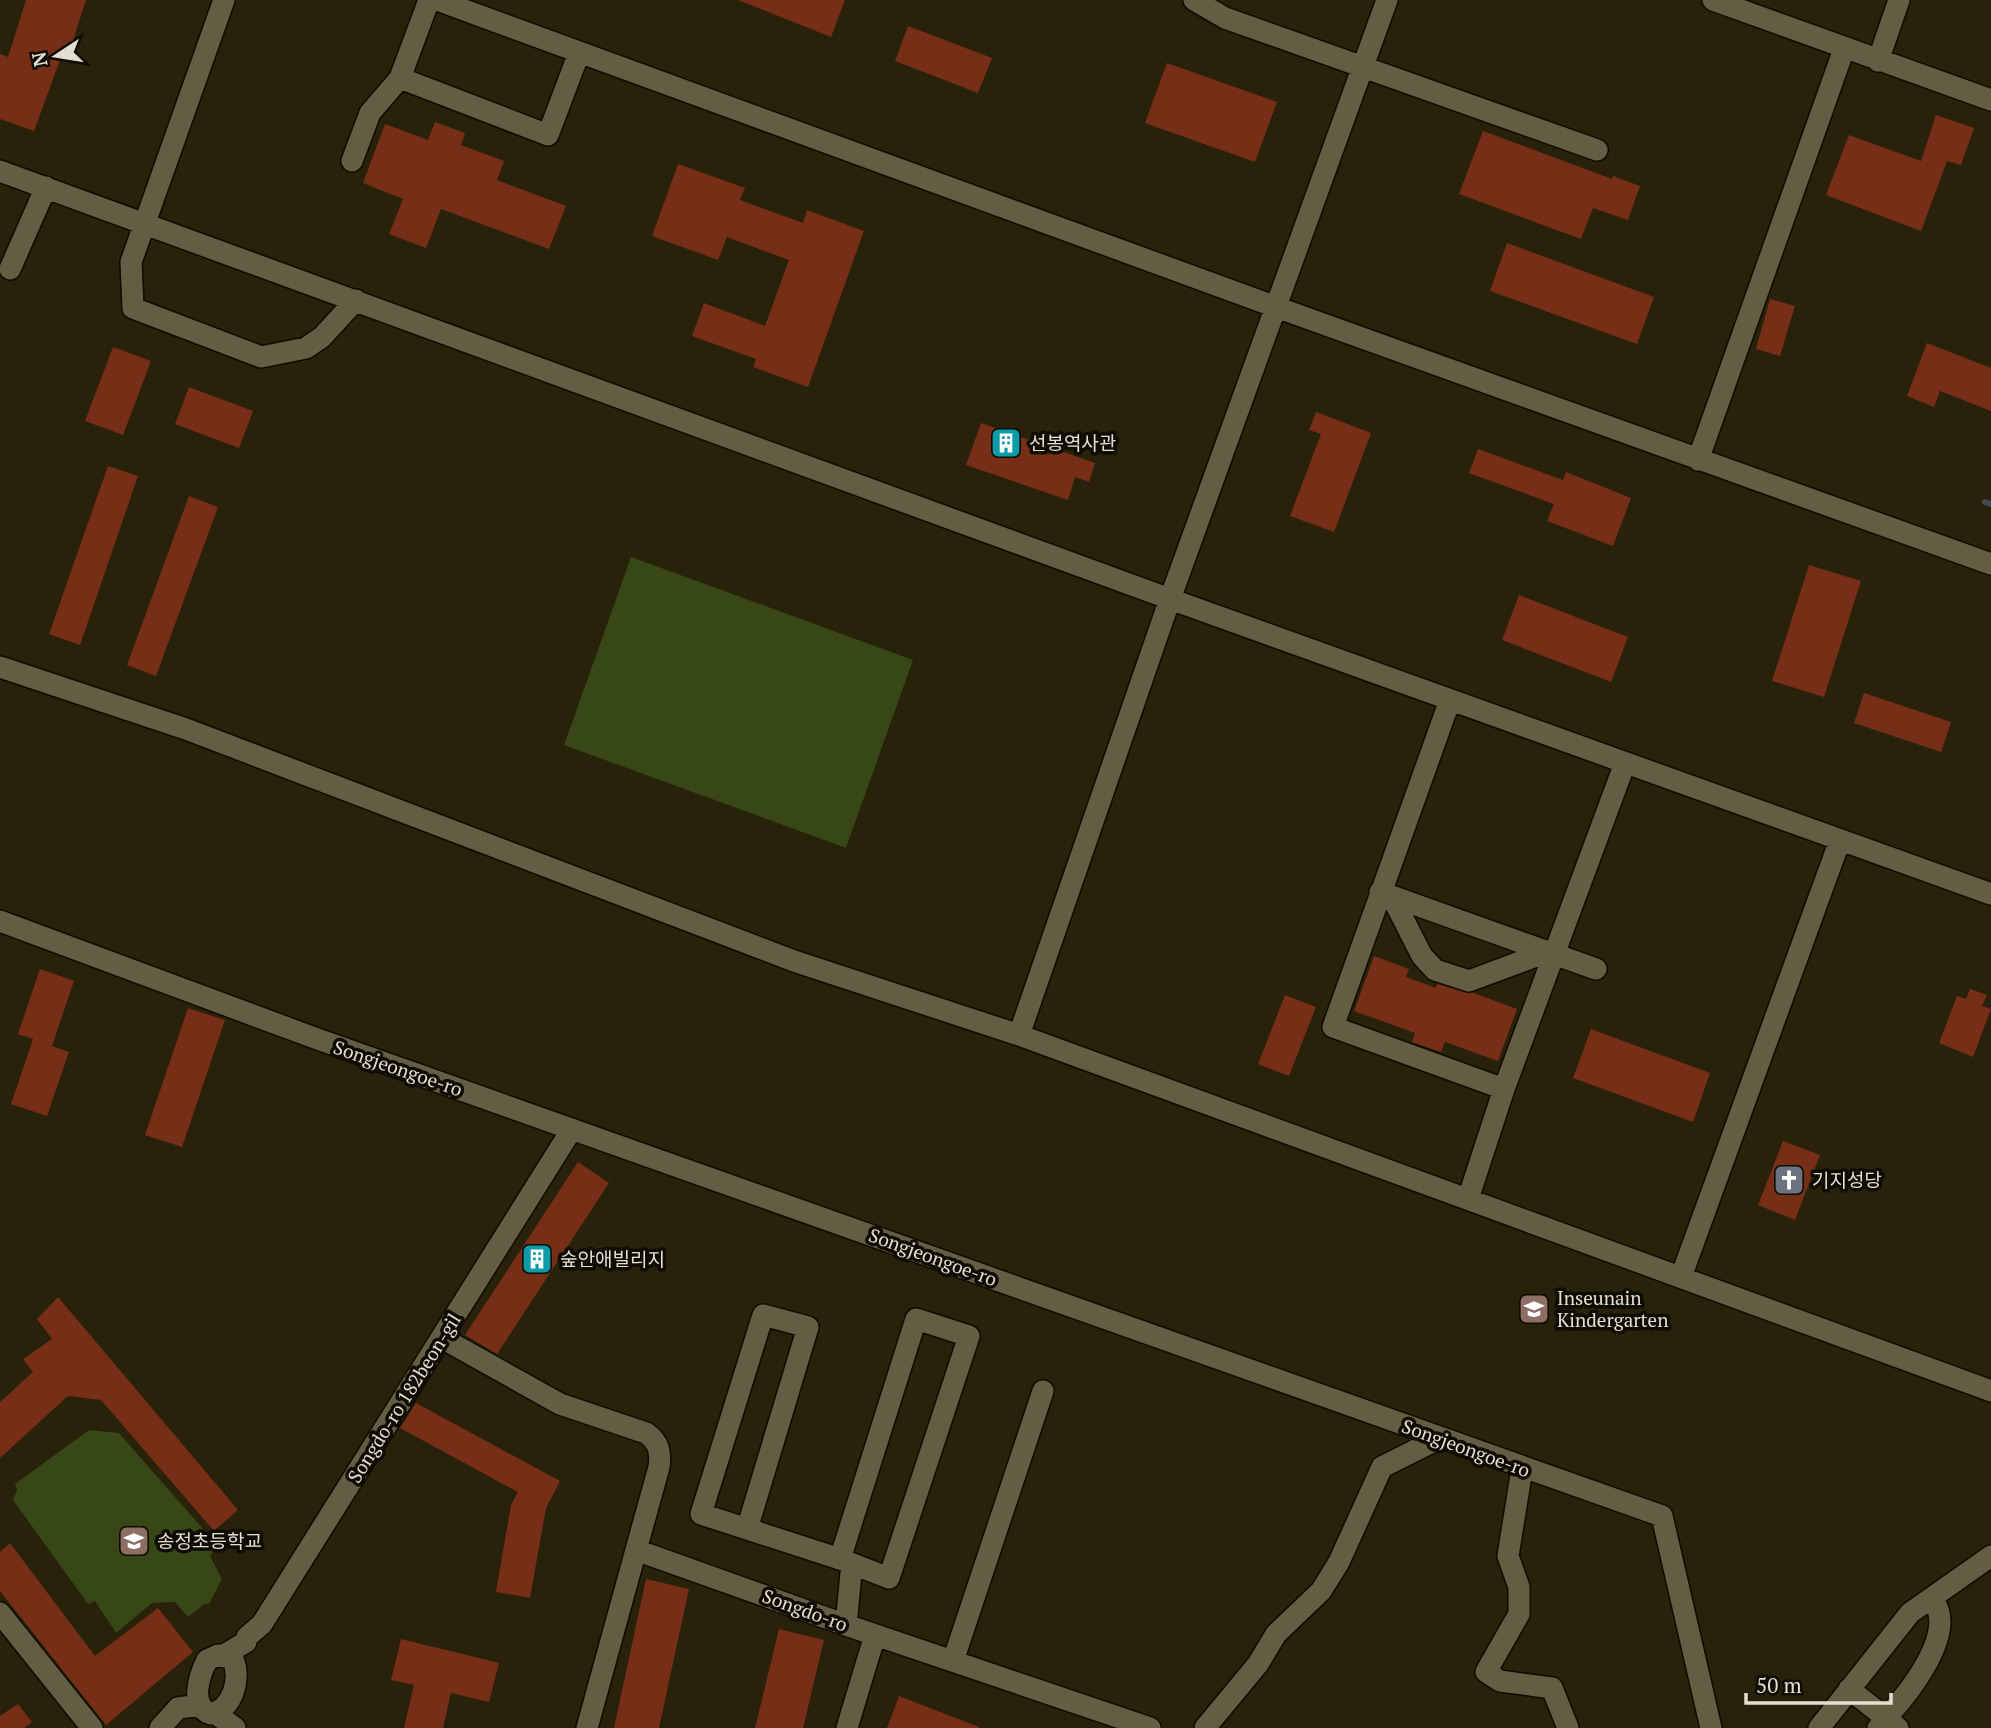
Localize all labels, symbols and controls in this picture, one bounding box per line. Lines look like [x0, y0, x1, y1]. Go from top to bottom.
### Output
north arrow [21, 21, 91, 91]
text: N [25, 49, 53, 69]
building icon: 선봉역사관 [989, 426, 1023, 460]
place label: 선봉역사관 [1029, 430, 1116, 455]
street label: Songjeongoe-ro [330, 1034, 466, 1101]
church icon: 기지성당 [1772, 1163, 1806, 1197]
place label: 기지성당 [1812, 1167, 1882, 1192]
street label: Songjeongoe-ro [866, 1222, 1001, 1291]
building icon: 숲안애빌리지 [520, 1242, 554, 1276]
place label: 숲안애빌리지 [560, 1246, 665, 1271]
place label: Inseunain Kindergarten [1557, 1285, 1668, 1332]
school or university icon: Inseunain Kindergarten [1517, 1292, 1551, 1326]
street label: Songdo-ro 182beon-gil [341, 1308, 466, 1487]
street label: Songjeongoe-ro [1399, 1413, 1534, 1482]
school or university icon: 송정초등학교 [117, 1524, 151, 1558]
place label: 송정초등학교 [157, 1528, 262, 1553]
street label: Songdo-ro [759, 1583, 851, 1636]
scale bar [1746, 1662, 1891, 1706]
text: 50 m [1756, 1671, 1802, 1699]

